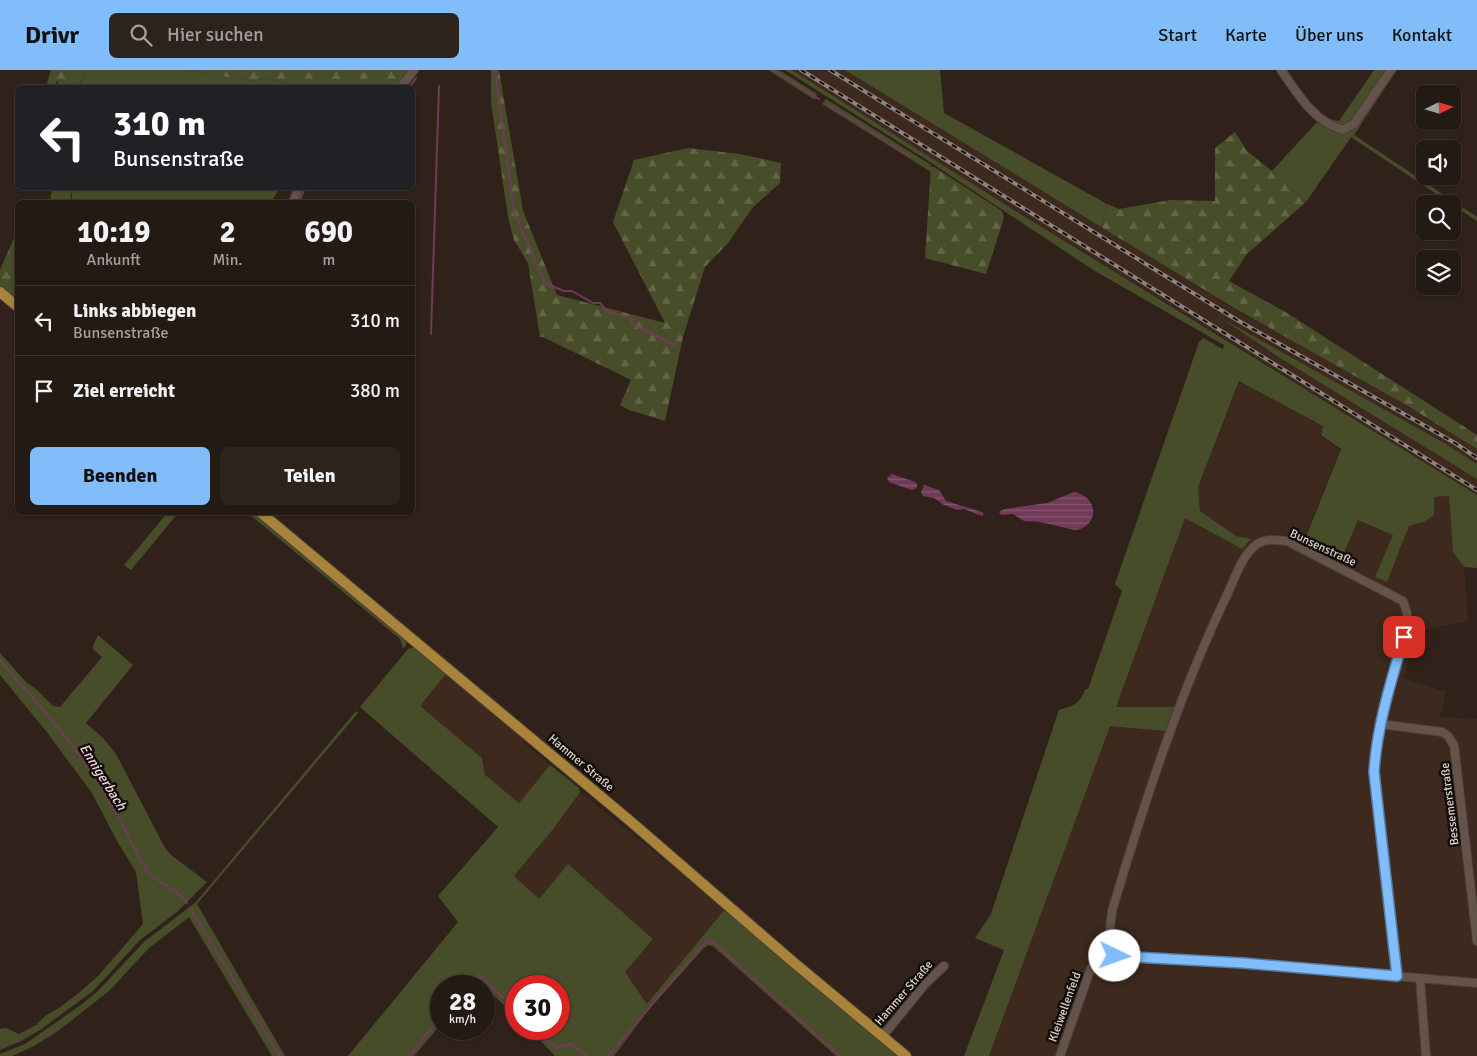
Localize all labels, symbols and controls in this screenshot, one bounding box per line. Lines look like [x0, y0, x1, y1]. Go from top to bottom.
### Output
search box [109, 13, 459, 58]
text: Drivr [25, 20, 79, 50]
icon: search [127, 21, 155, 49]
text: Hier suchen [167, 23, 264, 47]
text: Start [1158, 24, 1197, 46]
text: Karte [1225, 24, 1267, 46]
text: Über uns [1295, 24, 1364, 46]
text: Kontakt [1392, 24, 1452, 46]
north arrow [1416, 85, 1461, 130]
map controls [1416, 85, 1461, 295]
text: 310 m [113, 102, 206, 145]
icon: left [30, 105, 95, 170]
button: sound [1416, 140, 1461, 185]
text: Bunsenstraße [113, 145, 244, 172]
button: search [1416, 195, 1461, 240]
text: 10:19 [77, 214, 151, 251]
text: 2 [219, 214, 236, 251]
text: 690 [304, 214, 353, 251]
text: Ankunft [87, 250, 141, 270]
text: Min. [212, 250, 243, 270]
text: m [322, 250, 335, 270]
button: layers [1416, 250, 1461, 295]
text: Links abbiegen [73, 299, 196, 323]
icon: left [30, 307, 58, 335]
text: 310 m [350, 309, 400, 333]
text: Bunsenstraße [73, 323, 168, 343]
icon: arrive [30, 377, 58, 405]
text: Ziel erreicht [73, 379, 175, 403]
text: 380 m [350, 379, 400, 403]
button: Beenden [30, 447, 210, 505]
button: Teilen [220, 447, 400, 505]
street label: Bunsenstraße [1287, 526, 1359, 570]
pin [1383, 616, 1425, 658]
icon: arrive [1390, 623, 1418, 651]
street label: Hammer Straße [545, 731, 617, 795]
water label: Ennigerbach [76, 741, 130, 814]
street label: Bessemerstraße [1437, 762, 1463, 846]
position arrow [1088, 929, 1140, 981]
street label: Hammer Straße [872, 957, 936, 1029]
street label: Kleiwellenfeld [1045, 970, 1085, 1044]
speed limit sign: 30 [505, 975, 570, 1040]
text: 28 [449, 986, 476, 1017]
text: km/h [449, 1012, 476, 1027]

